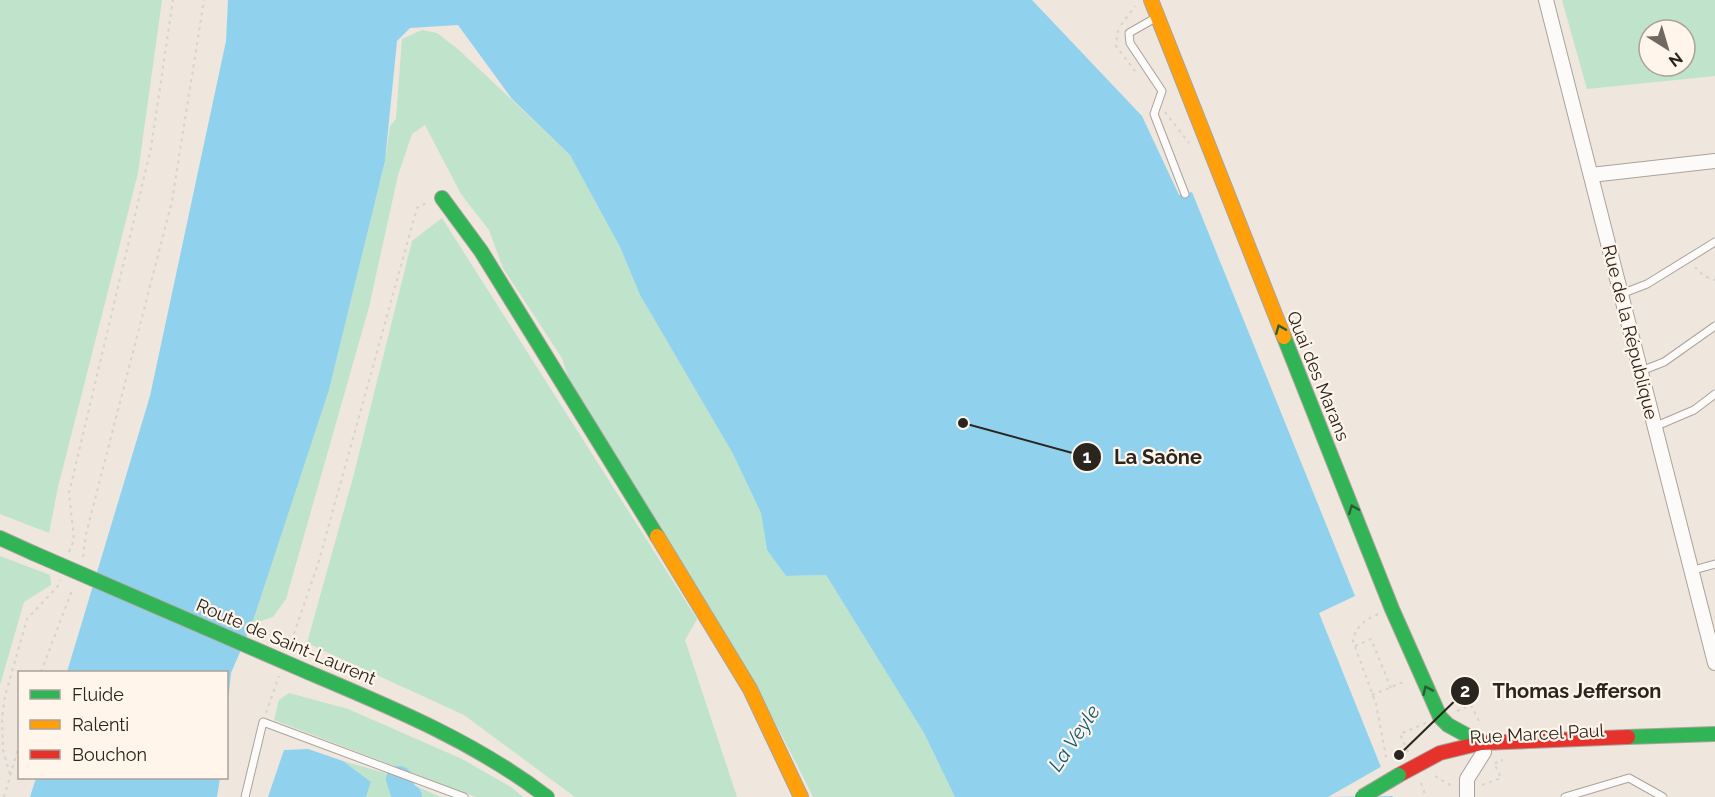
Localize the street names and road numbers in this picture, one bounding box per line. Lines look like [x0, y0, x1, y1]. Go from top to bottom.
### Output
street label: Rue de la République [1599, 242, 1662, 422]
street label: Quai des Marans [1283, 308, 1354, 444]
street label: Route de Saint-Laurent [193, 594, 379, 689]
street label: Rue Marcel Paul [1469, 719, 1605, 748]

